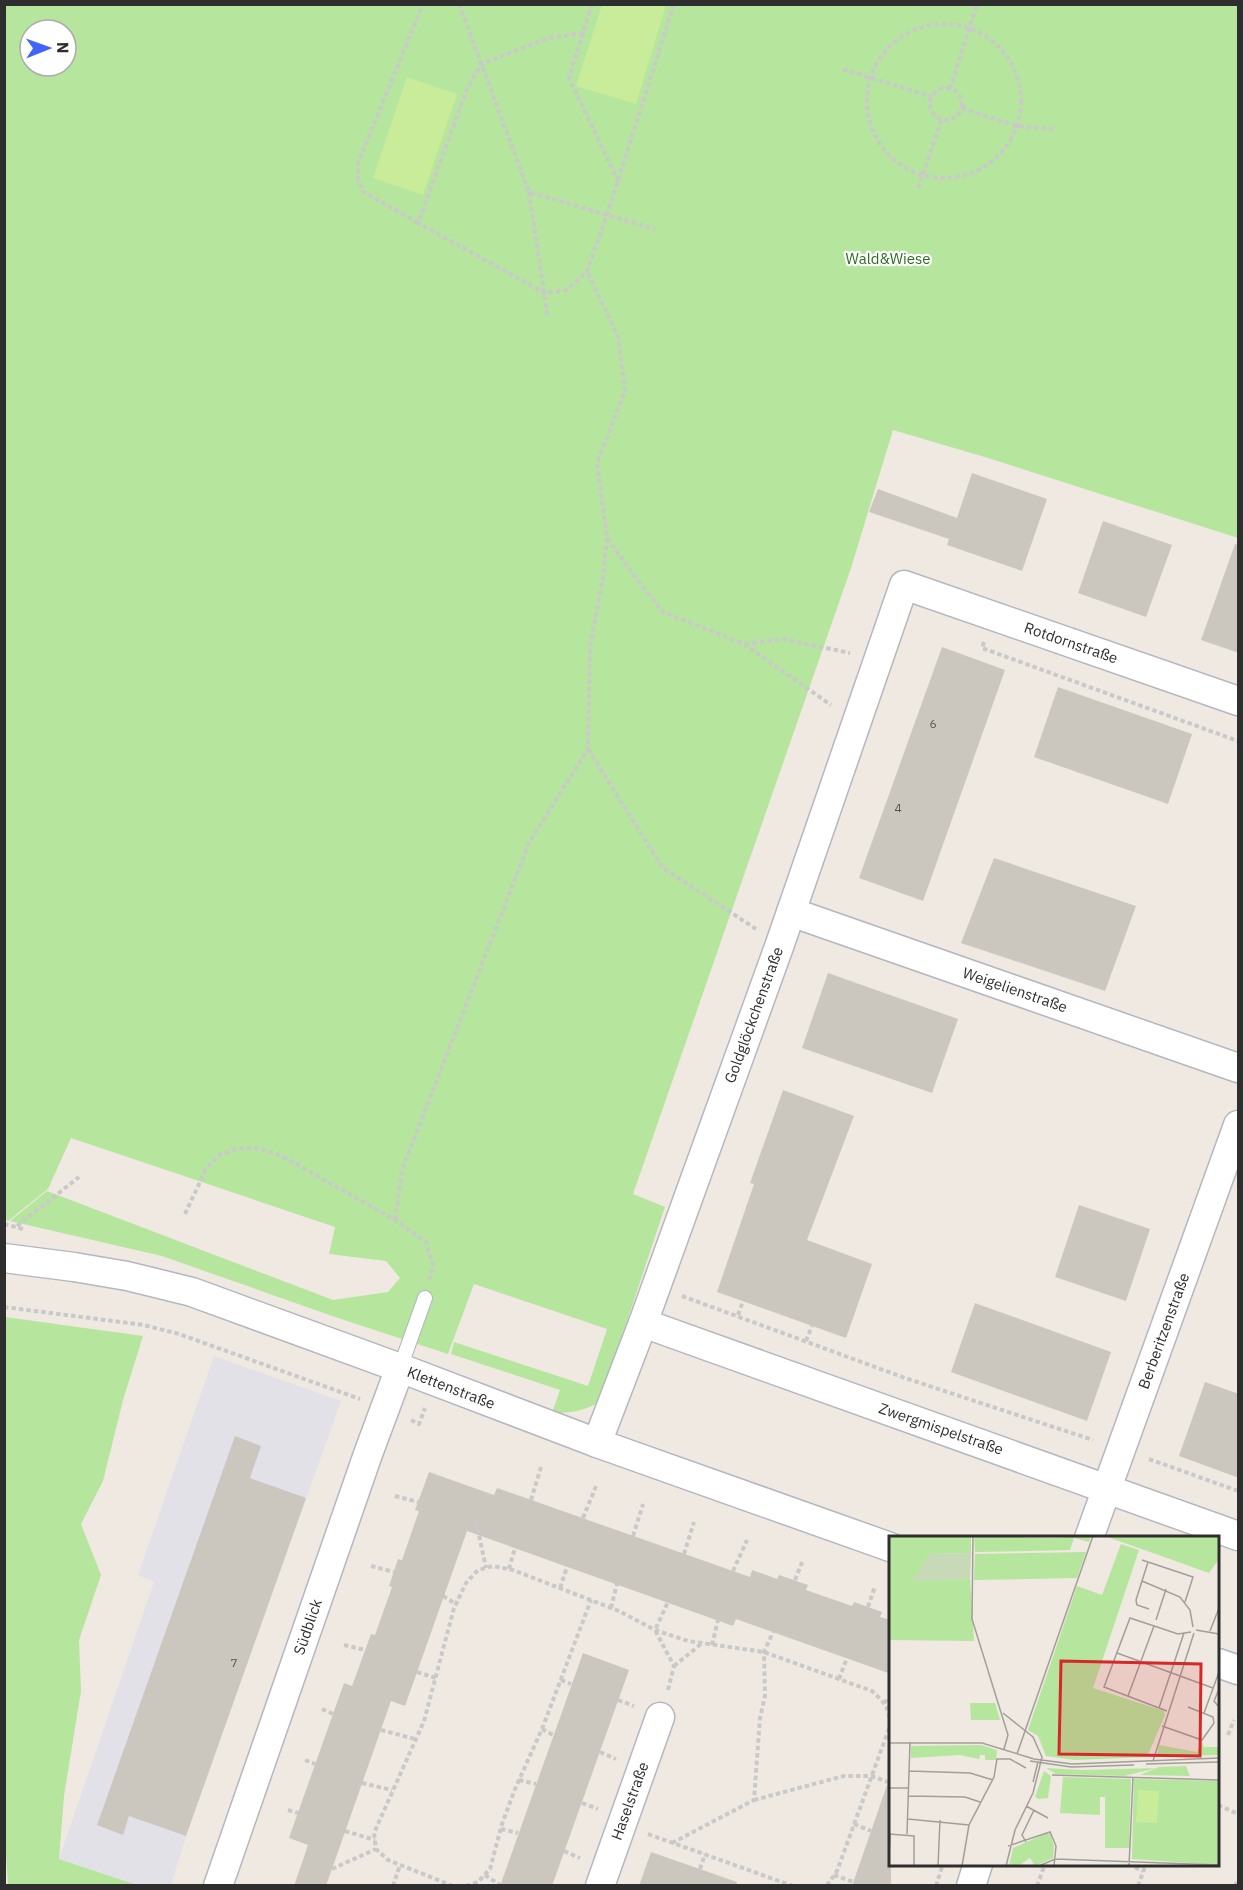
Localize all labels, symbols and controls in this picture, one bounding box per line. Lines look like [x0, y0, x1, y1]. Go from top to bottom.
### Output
north arrow [18, 18, 78, 78]
text: N [53, 42, 73, 54]
park label: Wald&Wiese [845, 249, 931, 268]
street label: Rotdornstraße [1022, 618, 1121, 667]
house number: 6 [929, 716, 937, 731]
house number: 4 [894, 800, 902, 815]
street label: Goldglöckchenstraße [720, 944, 787, 1086]
street label: Weigelienstraße [960, 963, 1070, 1016]
street label: Berberitzenstraße [1134, 1270, 1193, 1392]
street label: Klettenstraße [405, 1362, 498, 1413]
street label: Zwergmispelstraße [876, 1398, 1006, 1459]
inset map [889, 1536, 1219, 1866]
street label: Südblick [289, 1596, 326, 1657]
house number: 7 [230, 1655, 238, 1670]
street label: Haselstraße [607, 1759, 652, 1843]

